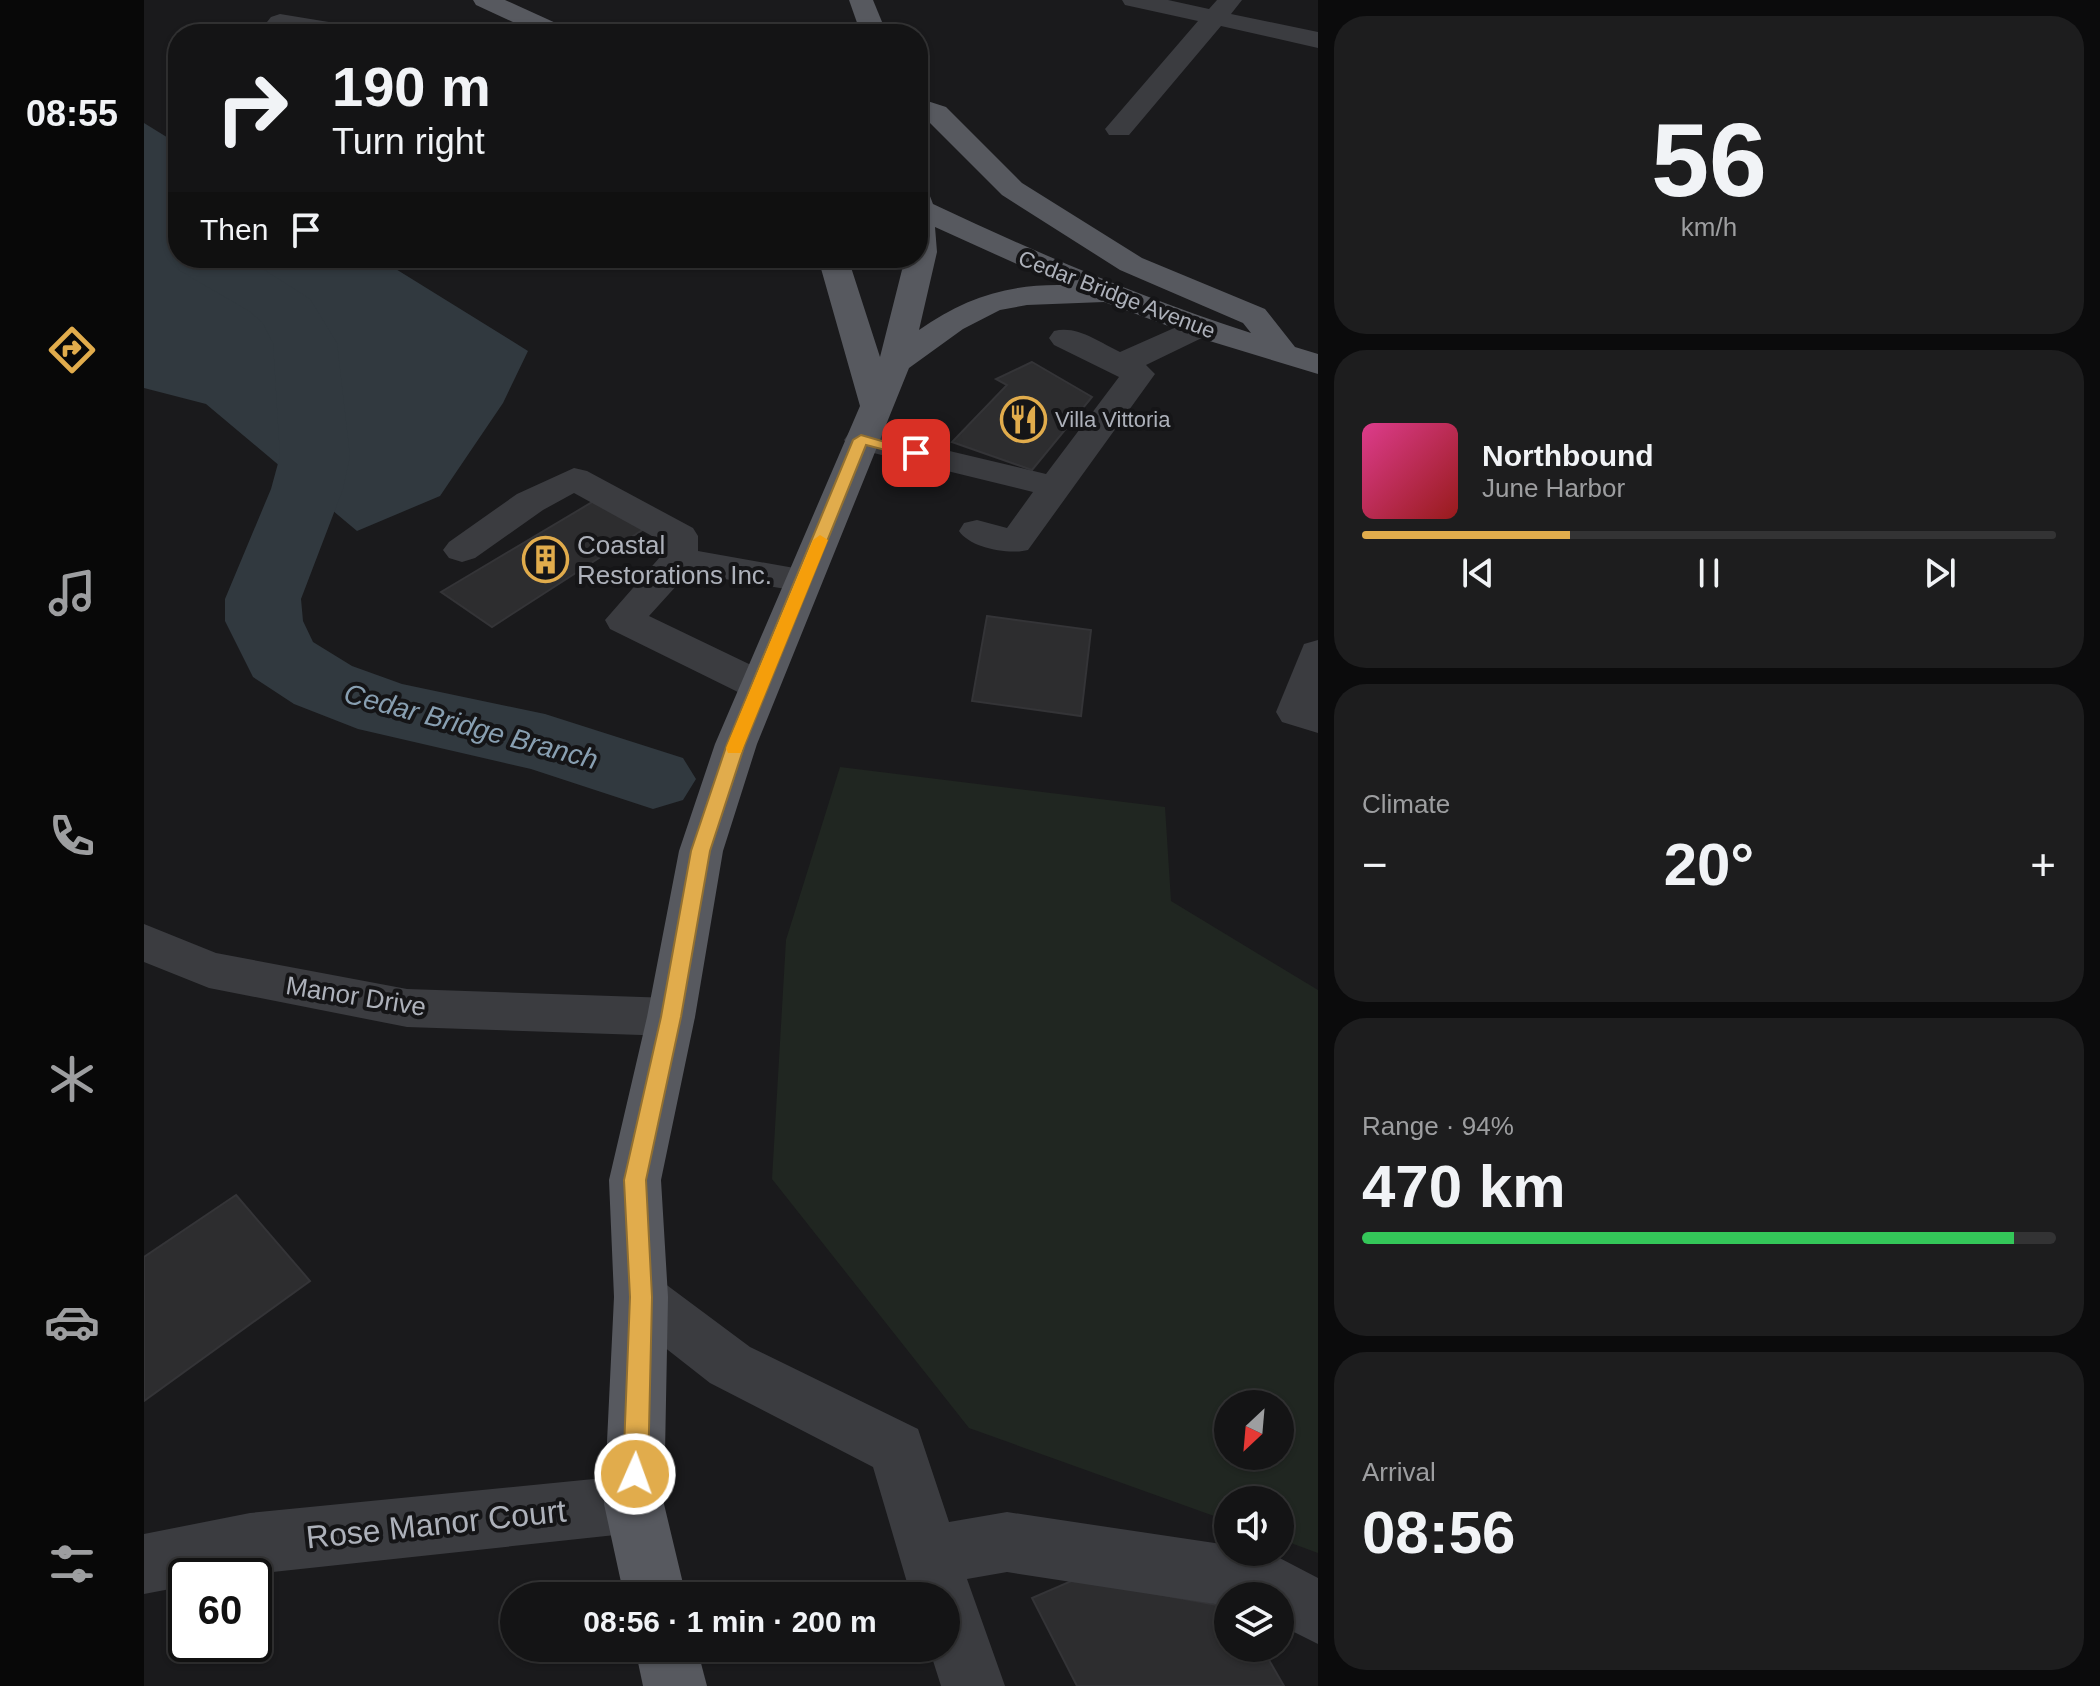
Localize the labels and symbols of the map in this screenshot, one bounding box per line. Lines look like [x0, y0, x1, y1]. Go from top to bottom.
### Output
street label: Cedar Bridge Avenue [1015, 245, 1219, 344]
restaurant icon: Villa Vittoria [1000, 395, 1048, 443]
place label: Villa Vittoria [1055, 407, 1171, 432]
pin [882, 419, 950, 487]
place label: Coastal Restorations Inc. [577, 530, 772, 590]
building icon: Coastal Restorations Inc. [522, 536, 570, 584]
water label: Cedar Bridge Branch [341, 678, 601, 775]
street label: Manor Drive [284, 970, 428, 1022]
north arrow [1214, 1390, 1294, 1470]
position arrow [593, 1432, 677, 1516]
street label: Rose Manor Court [304, 1492, 568, 1556]
speed limit sign: 60 [168, 1558, 272, 1662]

